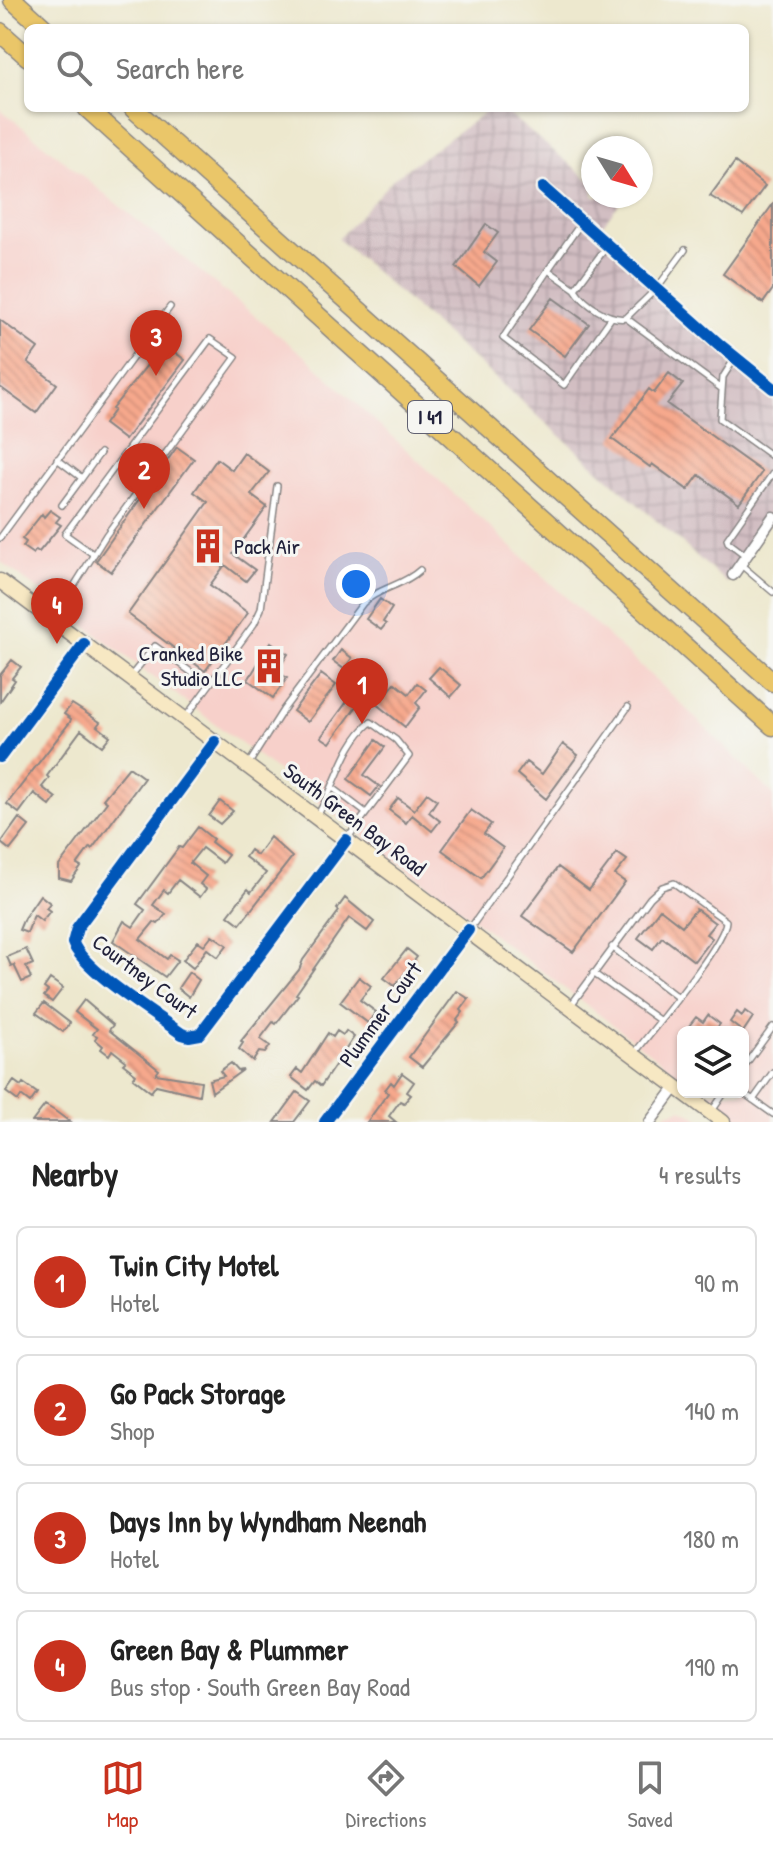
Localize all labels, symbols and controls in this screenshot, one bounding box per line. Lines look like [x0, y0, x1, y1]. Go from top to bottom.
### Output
search box [24, 24, 749, 112]
icon: search [52, 46, 96, 90]
text: Search here [116, 48, 244, 88]
north arrow [581, 136, 653, 208]
pin: 3 [130, 310, 182, 376]
road number: I 41 [408, 401, 452, 433]
pin: 2 [118, 443, 170, 509]
building icon: Pack Air [189, 527, 227, 565]
place label: Pack Air [234, 531, 301, 561]
your location [336, 564, 376, 604]
pin: 4 [31, 578, 83, 644]
place label: Cranked Bike Studio LLC [138, 638, 243, 693]
building icon: Cranked Bike Studio LLC [250, 647, 288, 685]
pin: 1 [336, 658, 388, 724]
street label: South Green Bay Road [278, 755, 433, 883]
street label: Courtney Court [86, 927, 204, 1026]
street label: Plummer Court [332, 955, 429, 1073]
map controls [677, 1026, 749, 1098]
button: layers [677, 1026, 749, 1098]
text: Nearby [32, 1151, 118, 1197]
text: 4 results [659, 1157, 741, 1192]
text: Twin City Motel [110, 1245, 278, 1285]
text: 1 [55, 1265, 65, 1300]
text: 90 m [694, 1265, 739, 1300]
text: Hotel [110, 1285, 159, 1320]
text: Go Pack Storage [110, 1373, 285, 1413]
text: 2 [54, 1393, 66, 1428]
text: 140 m [685, 1393, 739, 1428]
text: Shop [110, 1413, 154, 1448]
text: Days Inn by Wyndham Neenah [110, 1501, 426, 1541]
text: 3 [54, 1521, 66, 1556]
text: 180 m [683, 1521, 739, 1556]
text: Hotel [110, 1541, 159, 1576]
text: Green Bay & Plummer [110, 1629, 348, 1669]
text: 4 [55, 1649, 65, 1684]
text: 190 m [685, 1649, 739, 1684]
text: Bus stop · South Green Bay Road [110, 1669, 410, 1704]
tab: Map [101, 1756, 145, 1834]
tab: Directions [346, 1756, 427, 1834]
tab: Saved [628, 1756, 672, 1834]

